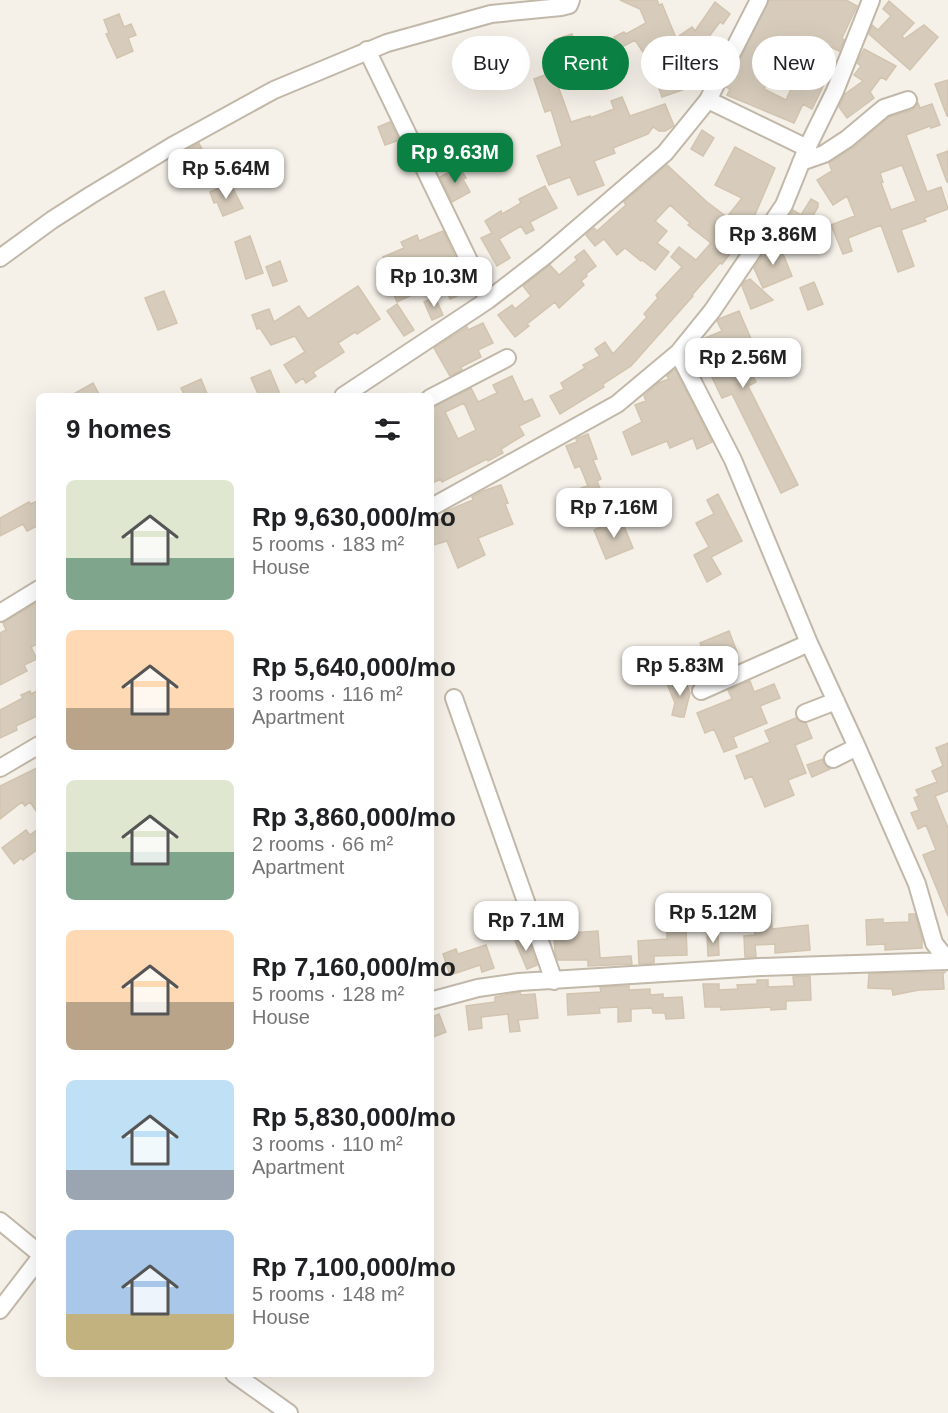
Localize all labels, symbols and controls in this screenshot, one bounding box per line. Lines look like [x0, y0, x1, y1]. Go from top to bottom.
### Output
chip: Buy [452, 36, 530, 90]
chip: Rent [542, 36, 629, 90]
chip: Filters [641, 36, 740, 90]
chip: New [752, 36, 836, 90]
pin: Rp 9.63M [393, 133, 517, 184]
text: Rp 9.63M [411, 141, 499, 163]
pin: Rp 5.64M [164, 149, 288, 200]
text: Rp 5.64M [182, 157, 270, 179]
pin: Rp 3.86M [711, 215, 835, 266]
text: Rp 3.86M [729, 223, 817, 245]
pin: Rp 10.3M [372, 257, 496, 308]
text: Rp 10.3M [390, 265, 478, 287]
pin: Rp 2.56M [681, 338, 805, 389]
text: Rp 2.56M [699, 346, 787, 368]
icon: filters [371, 413, 404, 446]
text: 9 homes [66, 414, 172, 444]
pin: Rp 7.16M [552, 488, 676, 539]
text: Rp 7.16M [570, 496, 658, 518]
text: Rp 9,630,000/mo [252, 502, 456, 532]
icon: home [114, 504, 186, 576]
text: 5 rooms · 183 m² [252, 533, 404, 555]
text: House [252, 556, 310, 578]
pin: Rp 5.83M [618, 646, 742, 697]
text: Rp 5,640,000/mo [252, 652, 456, 682]
icon: home [114, 654, 186, 726]
text: Rp 5.83M [636, 654, 724, 676]
text: 3 rooms · 116 m² [252, 683, 403, 705]
text: Apartment [252, 706, 344, 728]
text: Rp 3,860,000/mo [252, 802, 456, 832]
icon: home [114, 804, 186, 876]
text: 2 rooms · 66 m² [252, 833, 393, 855]
text: Apartment [252, 856, 344, 878]
pin: Rp 5.12M [651, 893, 775, 944]
pin: Rp 7.1M [471, 901, 581, 952]
text: Rp 5.12M [669, 901, 757, 923]
text: Rp 7.1M [488, 909, 564, 931]
text: Rp 7,160,000/mo [252, 952, 456, 982]
icon: home [114, 954, 186, 1026]
text: 5 rooms · 128 m² [252, 983, 404, 1005]
text: House [252, 1006, 310, 1028]
text: Rp 5,830,000/mo [252, 1102, 456, 1132]
icon: home [114, 1104, 186, 1176]
text: 3 rooms · 110 m² [252, 1133, 403, 1155]
text: Apartment [252, 1156, 344, 1178]
text: Rp 7,100,000/mo [252, 1252, 456, 1282]
icon: home [114, 1254, 186, 1326]
text: 5 rooms · 148 m² [252, 1283, 404, 1305]
text: House [252, 1306, 310, 1328]

